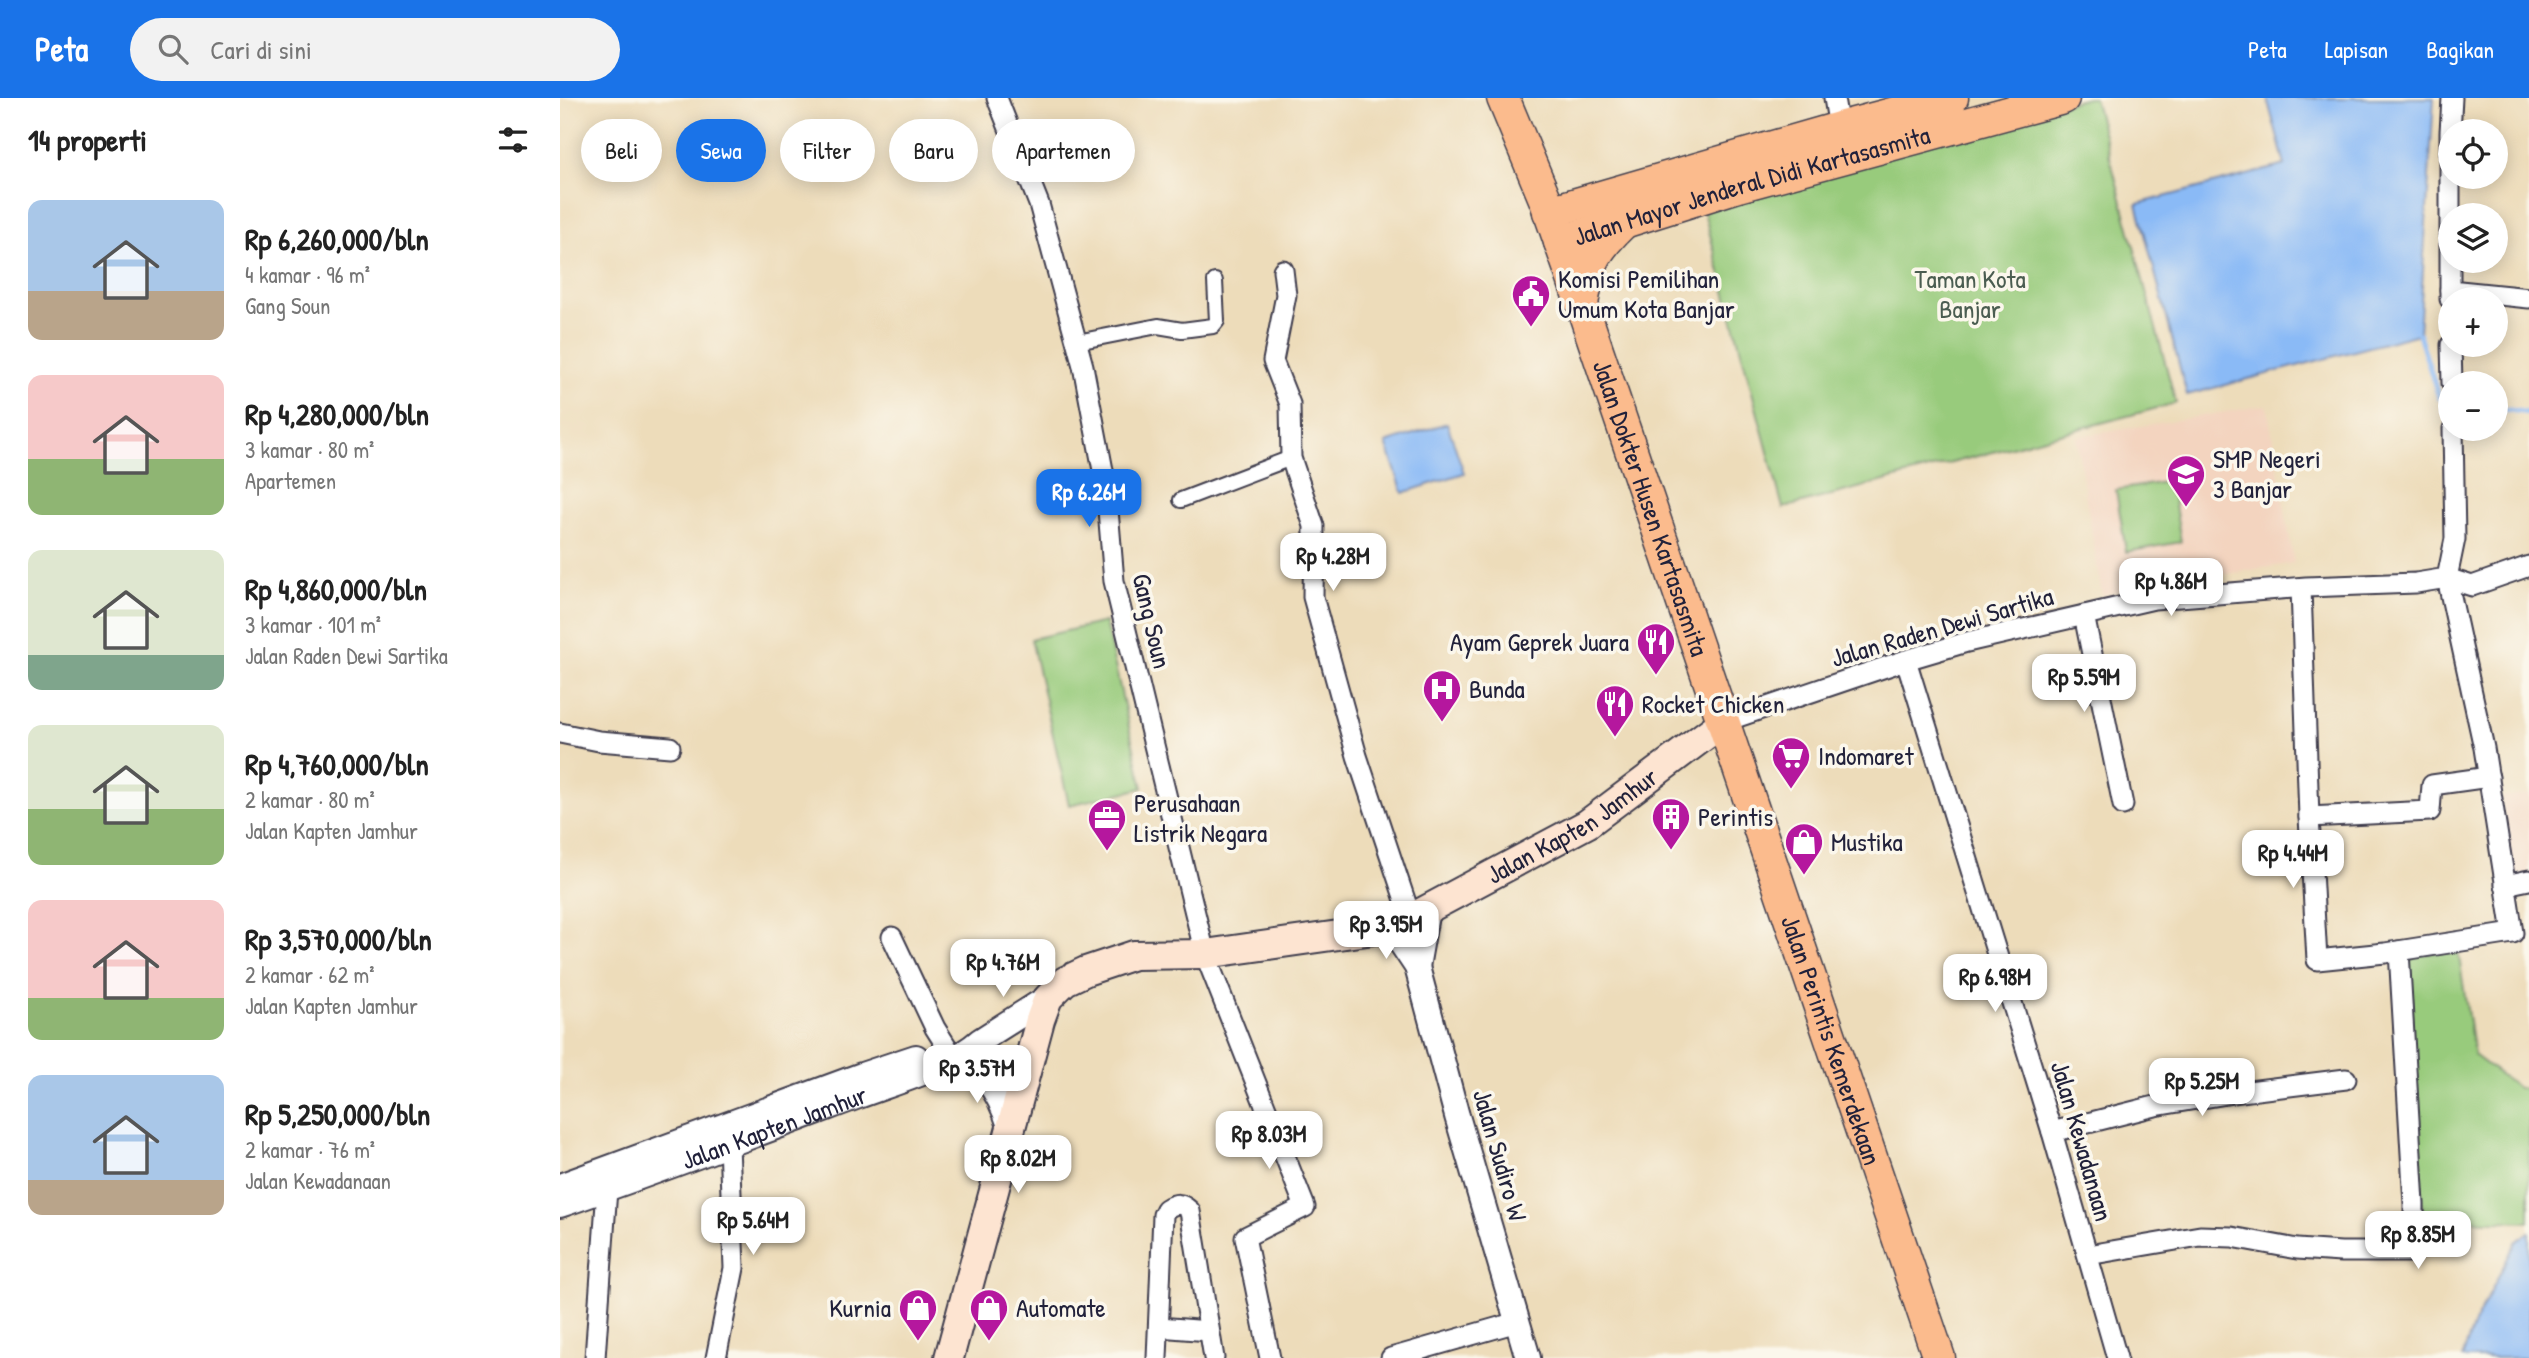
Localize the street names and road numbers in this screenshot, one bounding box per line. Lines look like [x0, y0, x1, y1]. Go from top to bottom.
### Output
street label: Jalan Mayor Jenderal Didi Kartasasmita [1569, 117, 1934, 254]
street label: Jalan Dokter Husen Kartasasmita [1585, 355, 1718, 660]
street label: Gang Soun [1125, 570, 1180, 672]
street label: Jalan Raden Dewi Sartika [1827, 578, 2057, 675]
street label: Jalan Kapten Jamhur [1480, 759, 1665, 891]
street label: Jalan Perintis Kemerdekaan [1773, 911, 1890, 1170]
street label: Jalan Kewadanaan [2043, 1057, 2122, 1225]
street label: Jalan Kapten Jamhur [676, 1076, 872, 1177]
street label: Jalan Sudiro W [1465, 1085, 1536, 1225]

